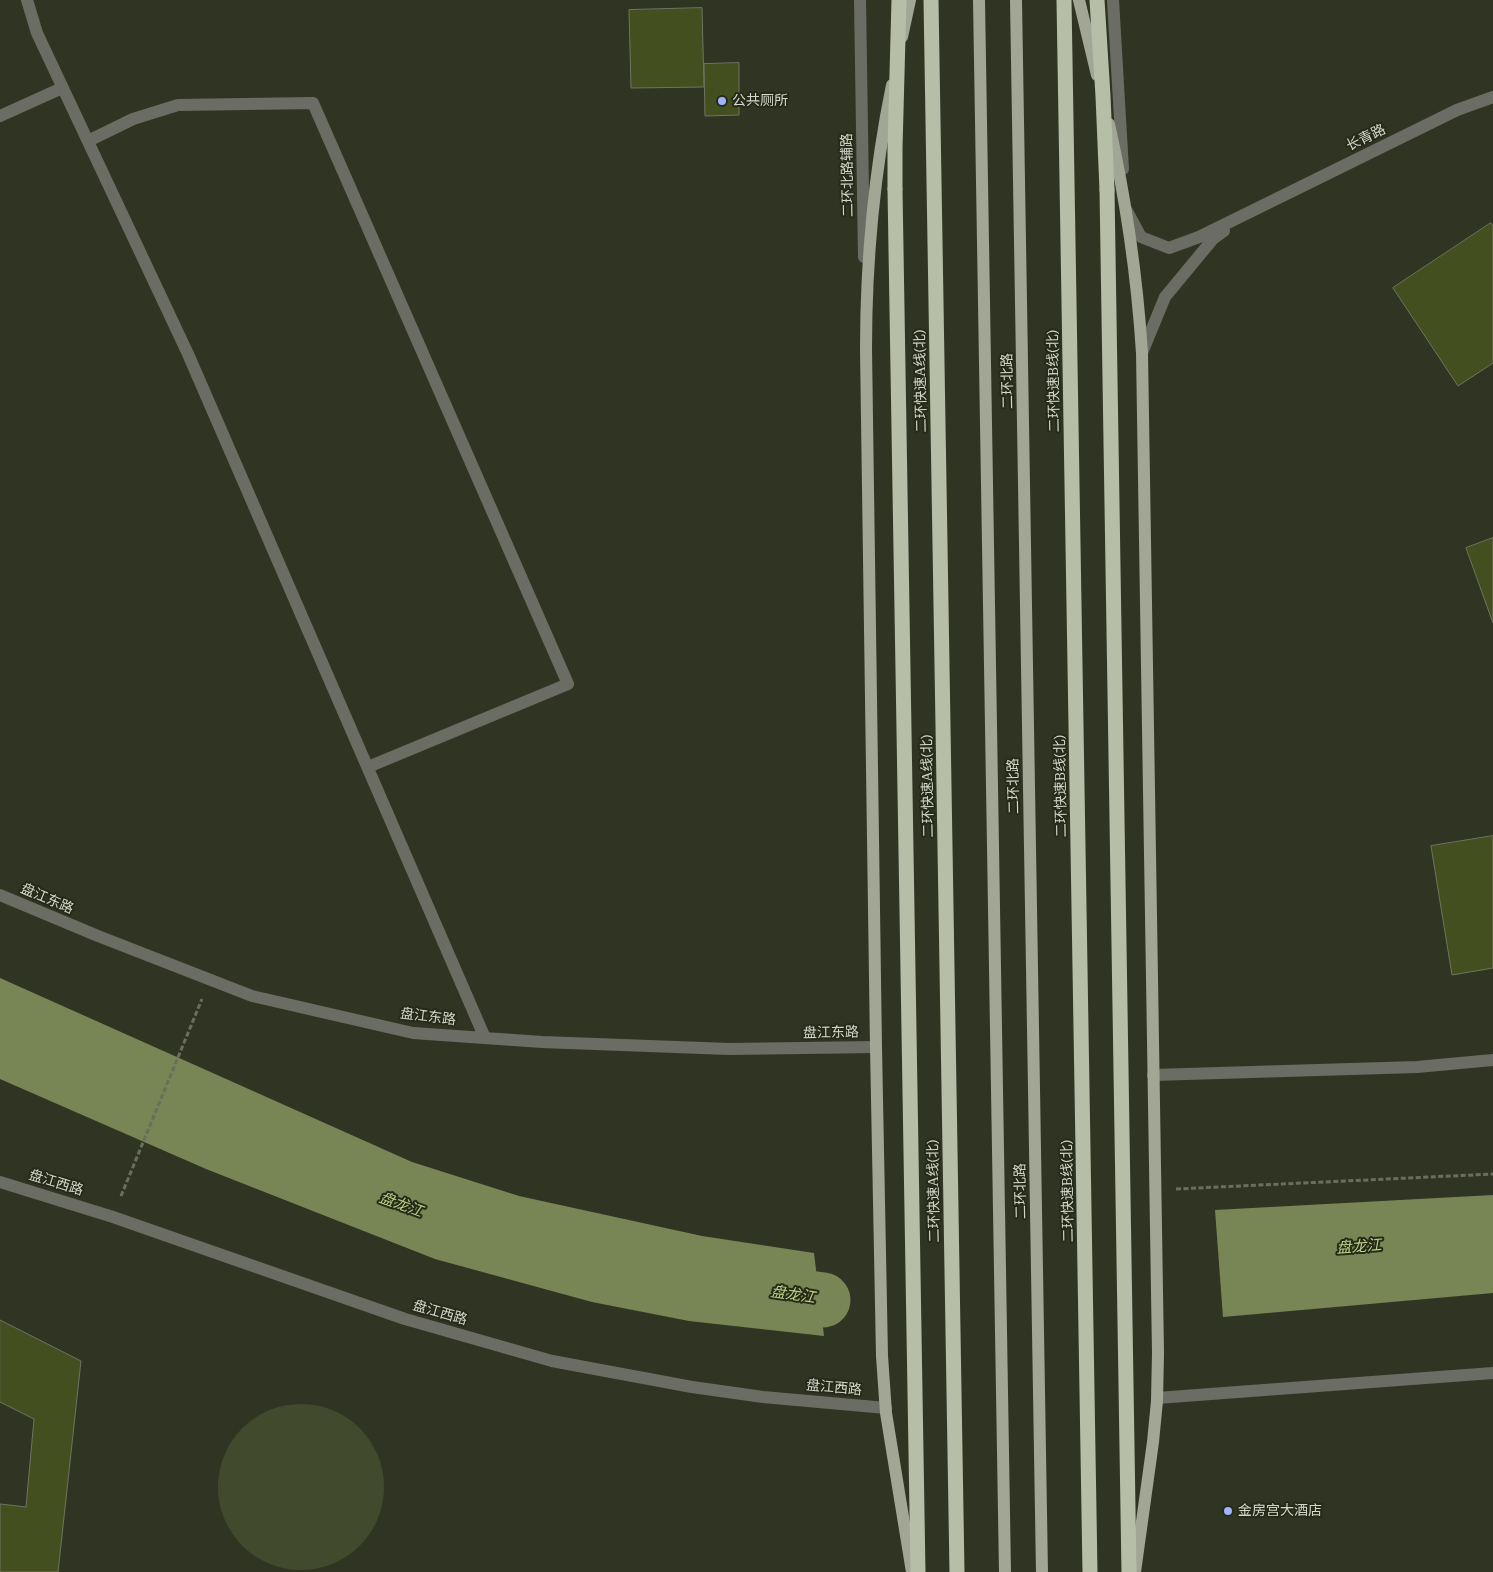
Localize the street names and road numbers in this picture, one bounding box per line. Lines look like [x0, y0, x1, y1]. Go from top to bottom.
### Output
street label: 长青路 [1343, 121, 1389, 155]
street label: 二环北路辅路 [839, 133, 857, 217]
street label: 二环快速A线(北) [912, 329, 930, 433]
street label: 二环快速B线(北) [1045, 330, 1063, 432]
street label: 二环北路 [999, 353, 1017, 409]
street label: 二环快速A线(北) [919, 734, 937, 838]
street label: 二环快速B线(北) [1052, 735, 1070, 837]
street label: 二环北路 [1005, 758, 1023, 814]
street label: 盘江东路 [18, 880, 76, 918]
street label: 盘江东路 [399, 1005, 457, 1029]
street label: 盘江东路 [803, 1024, 859, 1042]
street label: 二环快速A线(北) [925, 1139, 943, 1243]
street label: 二环快速B线(北) [1059, 1140, 1077, 1242]
street label: 二环北路 [1012, 1163, 1030, 1219]
street label: 盘江西路 [27, 1167, 85, 1199]
street label: 盘江西路 [411, 1297, 469, 1329]
street label: 盘江西路 [805, 1377, 863, 1399]

